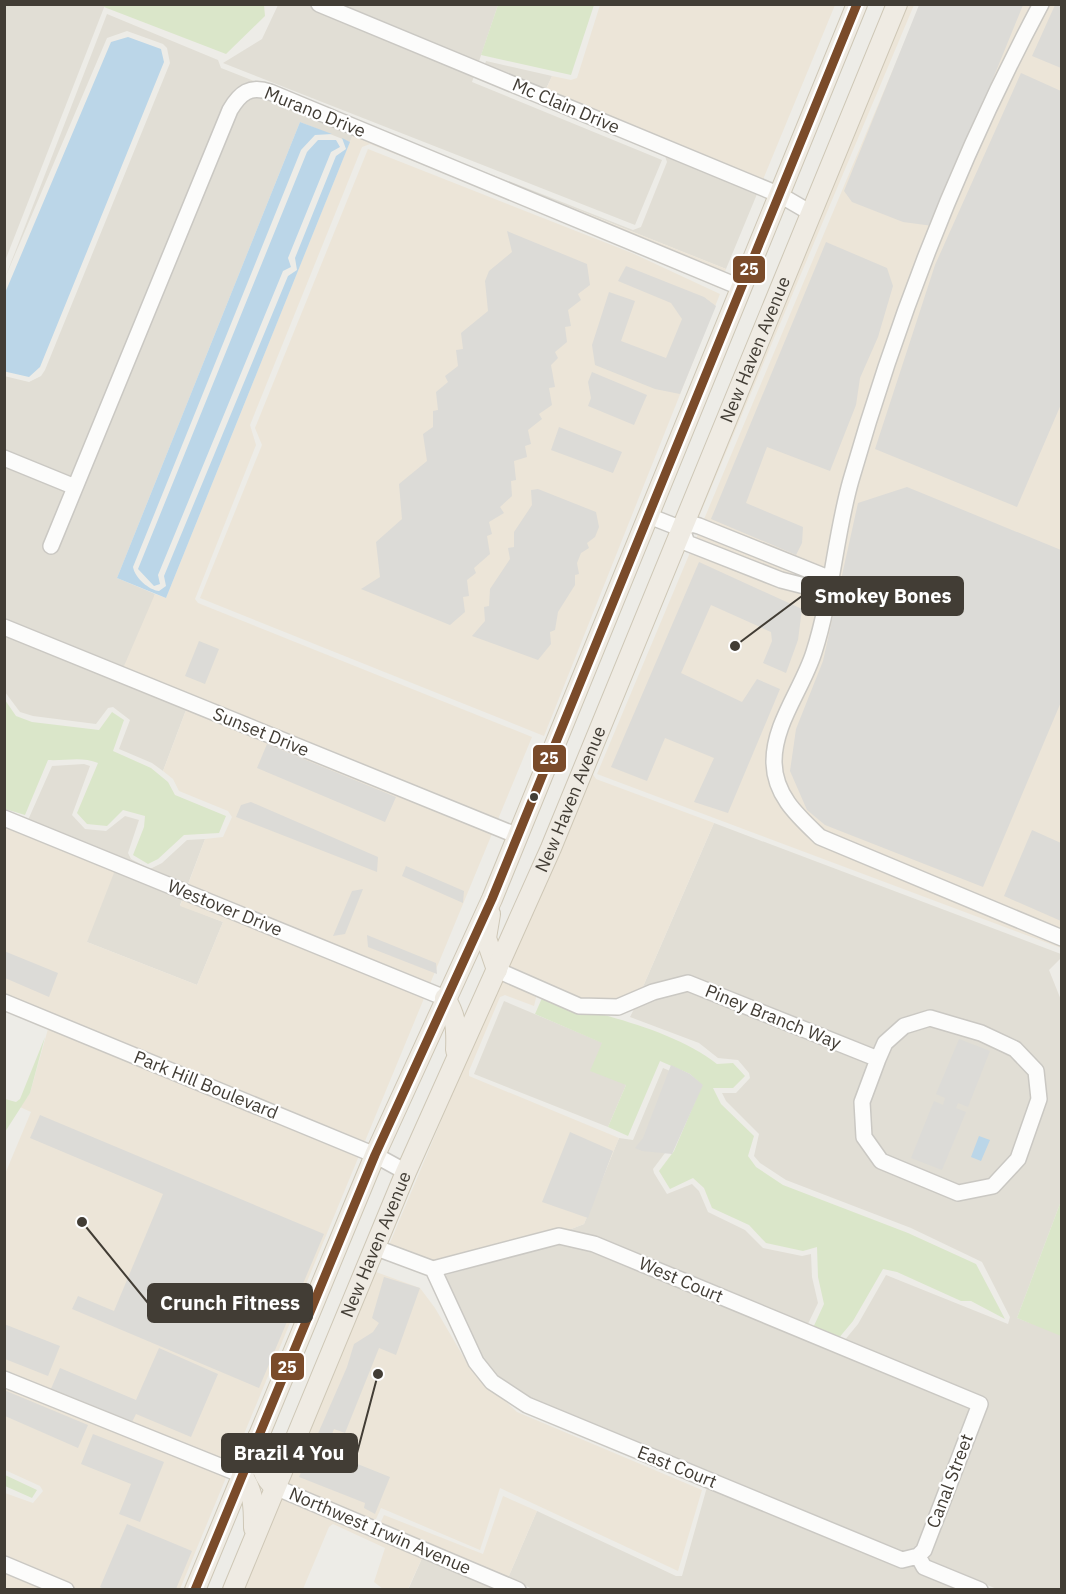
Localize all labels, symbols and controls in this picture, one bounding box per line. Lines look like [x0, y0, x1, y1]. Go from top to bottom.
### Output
street label: Mc Clain Drive [509, 73, 623, 139]
street label: Murano Drive [261, 81, 369, 142]
line badge: 25 [732, 255, 766, 284]
text: 25 [739, 259, 759, 279]
street label: New Haven Avenue [715, 273, 795, 426]
callout: Smokey Bones [802, 577, 963, 615]
text: Smokey Bones [815, 582, 952, 609]
street label: Sunset Drive [210, 702, 313, 761]
street label: New Haven Avenue [530, 722, 611, 876]
line badge: 25 [532, 744, 567, 773]
text: 25 [539, 748, 559, 768]
unlabelled marker [528, 791, 540, 803]
street label: Westover Drive [164, 874, 286, 941]
street label: Piney Branch Way [702, 979, 845, 1054]
street label: Park Hill Boulevard [131, 1045, 282, 1124]
street label: New Haven Avenue [335, 1168, 416, 1321]
street label: West Court [636, 1251, 727, 1308]
callout: Crunch Fitness [148, 1284, 312, 1322]
text: Crunch Fitness [160, 1289, 300, 1316]
line badge: 25 [270, 1352, 305, 1381]
text: 25 [277, 1357, 297, 1377]
street label: Canal Street [921, 1430, 978, 1531]
callout: Brazil 4 You [222, 1434, 357, 1472]
text: Brazil 4 You [233, 1439, 345, 1466]
street label: East Court [634, 1440, 720, 1493]
street label: Northwest Irwin Avenue [286, 1482, 475, 1579]

